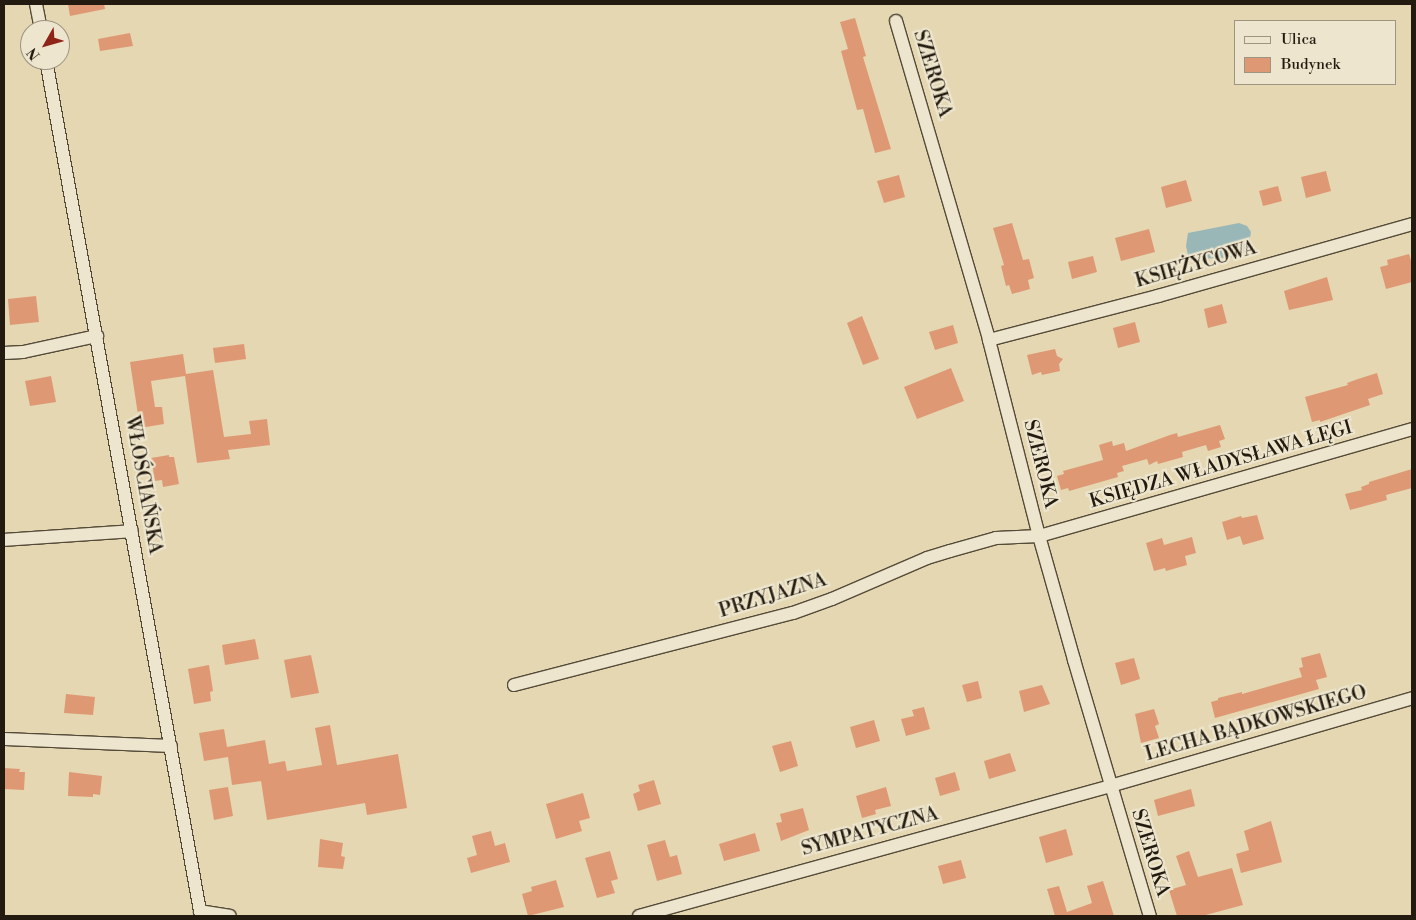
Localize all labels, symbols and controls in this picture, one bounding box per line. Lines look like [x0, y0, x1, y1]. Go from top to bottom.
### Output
north arrow [20, 20, 70, 70]
legend [1234, 20, 1396, 85]
street label: SZEROKA [908, 27, 956, 121]
text: Ulica [1281, 30, 1317, 49]
text: N [23, 44, 44, 64]
text: Budynek [1281, 55, 1340, 74]
street label: KSIĘŻYCOWA [1133, 237, 1259, 293]
street label: WŁOŚCIAŃSKA [120, 414, 166, 556]
street label: SZEROKA [1018, 417, 1062, 511]
street label: KSIĘDZA WŁADYSŁAWA ŁĘGI [1087, 417, 1355, 513]
street label: PRZYJAZNA [716, 569, 830, 623]
street label: LECHA BĄDKOWSKIEGO [1143, 681, 1369, 767]
street label: SYMPATYCZNA [799, 803, 941, 861]
street label: SZEROKA [1126, 806, 1174, 900]

